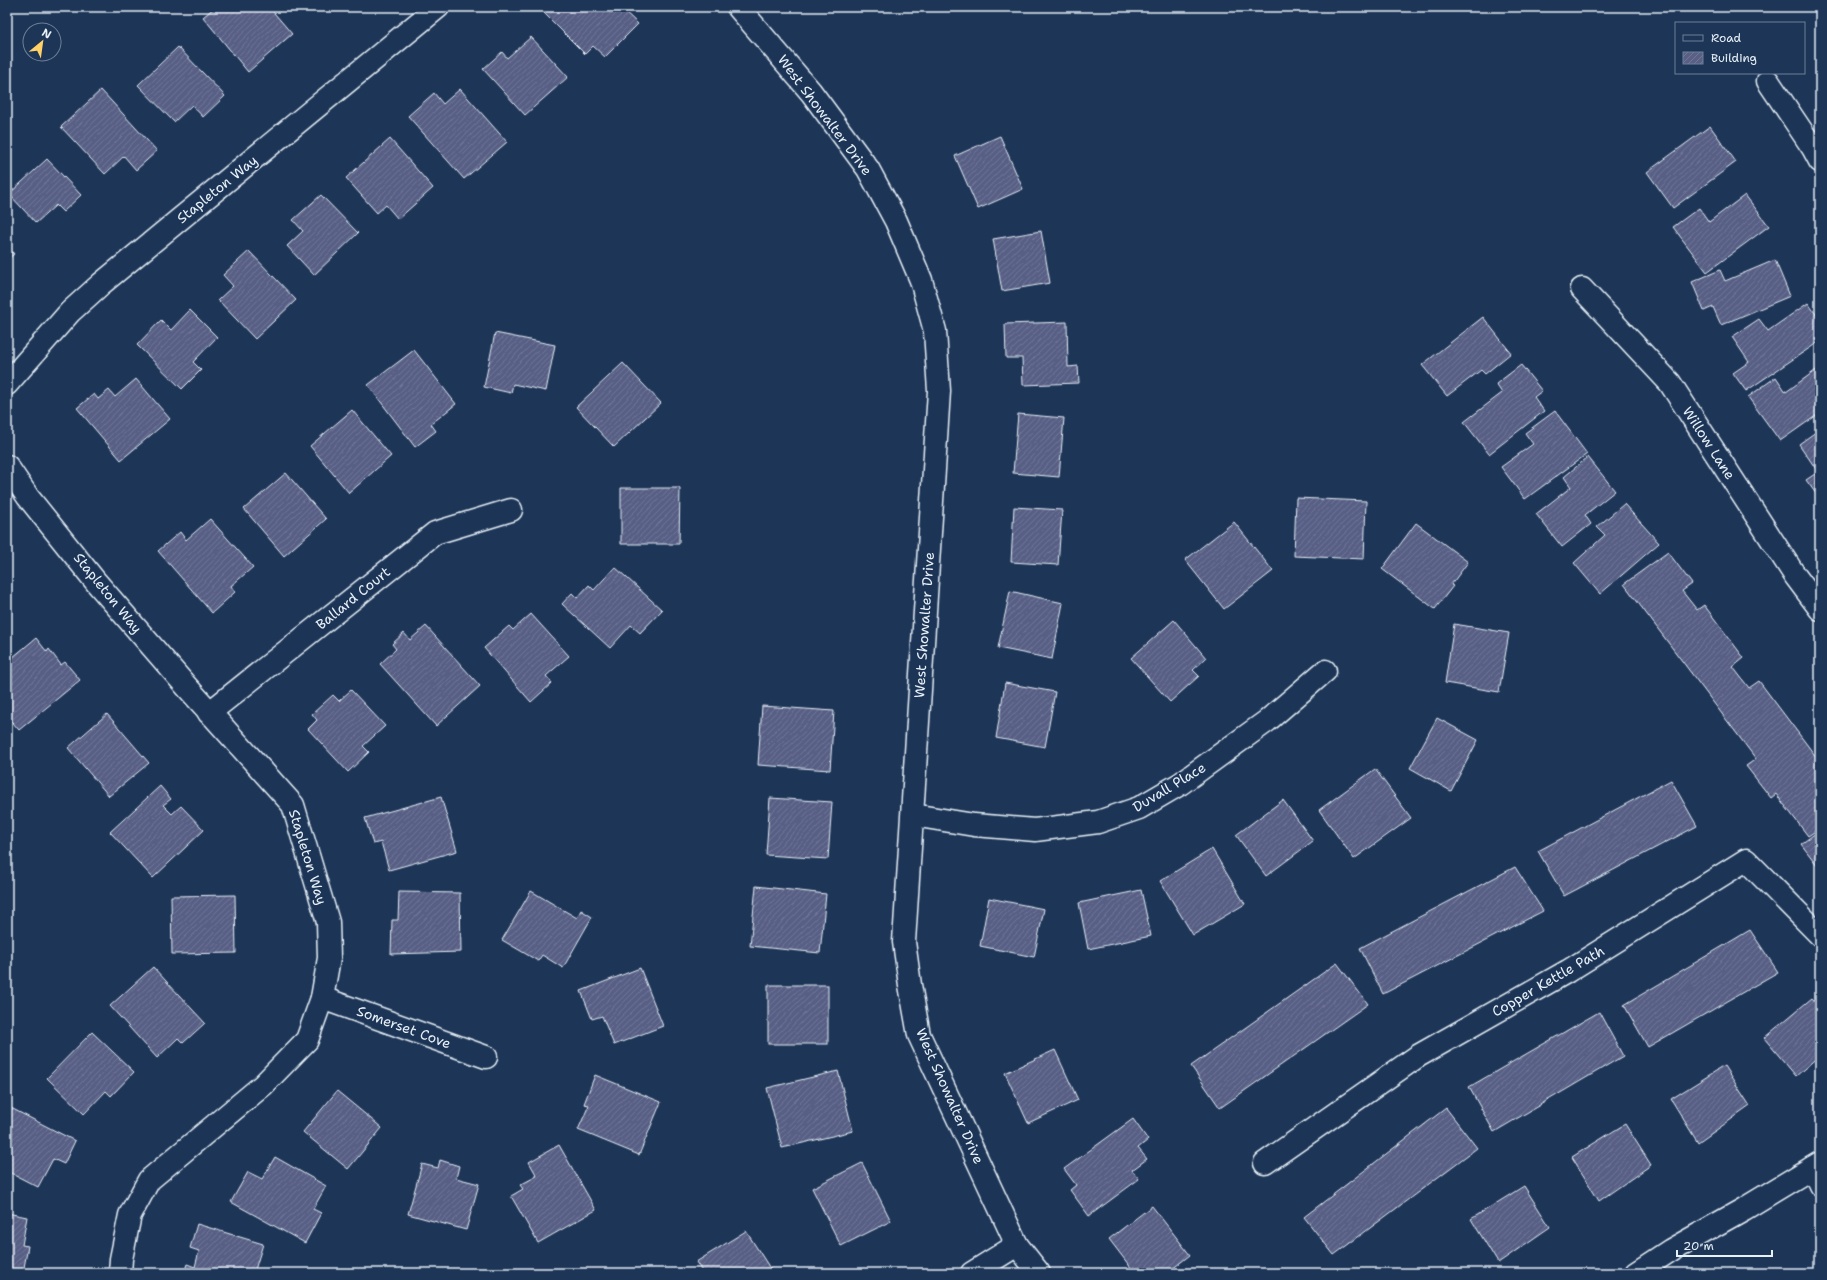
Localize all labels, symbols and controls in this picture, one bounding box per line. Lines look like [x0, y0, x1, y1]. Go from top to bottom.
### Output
north arrow [22, 22, 62, 62]
legend [1675, 22, 1805, 74]
text: N [39, 25, 54, 43]
text: Road [1711, 30, 1742, 46]
text: Building [1711, 50, 1757, 66]
street label: West Showalter Drive [774, 51, 876, 179]
street label: Stapleton Way [173, 151, 261, 227]
street label: Willow Lane [1679, 403, 1739, 483]
street label: Stapleton Way [70, 549, 146, 637]
street label: West Showalter Drive [910, 551, 938, 699]
street label: Ballard Court [312, 563, 394, 633]
street label: Duvall Place [1129, 758, 1209, 816]
street label: Stapleton Way [285, 807, 331, 907]
street label: Copper Kettle Path [1488, 941, 1608, 1021]
street label: Somerset Cove [354, 1002, 454, 1052]
street label: West Showalter Drive [912, 1025, 988, 1167]
scale bar [1677, 1232, 1772, 1258]
text: 20 m [1683, 1238, 1714, 1254]

